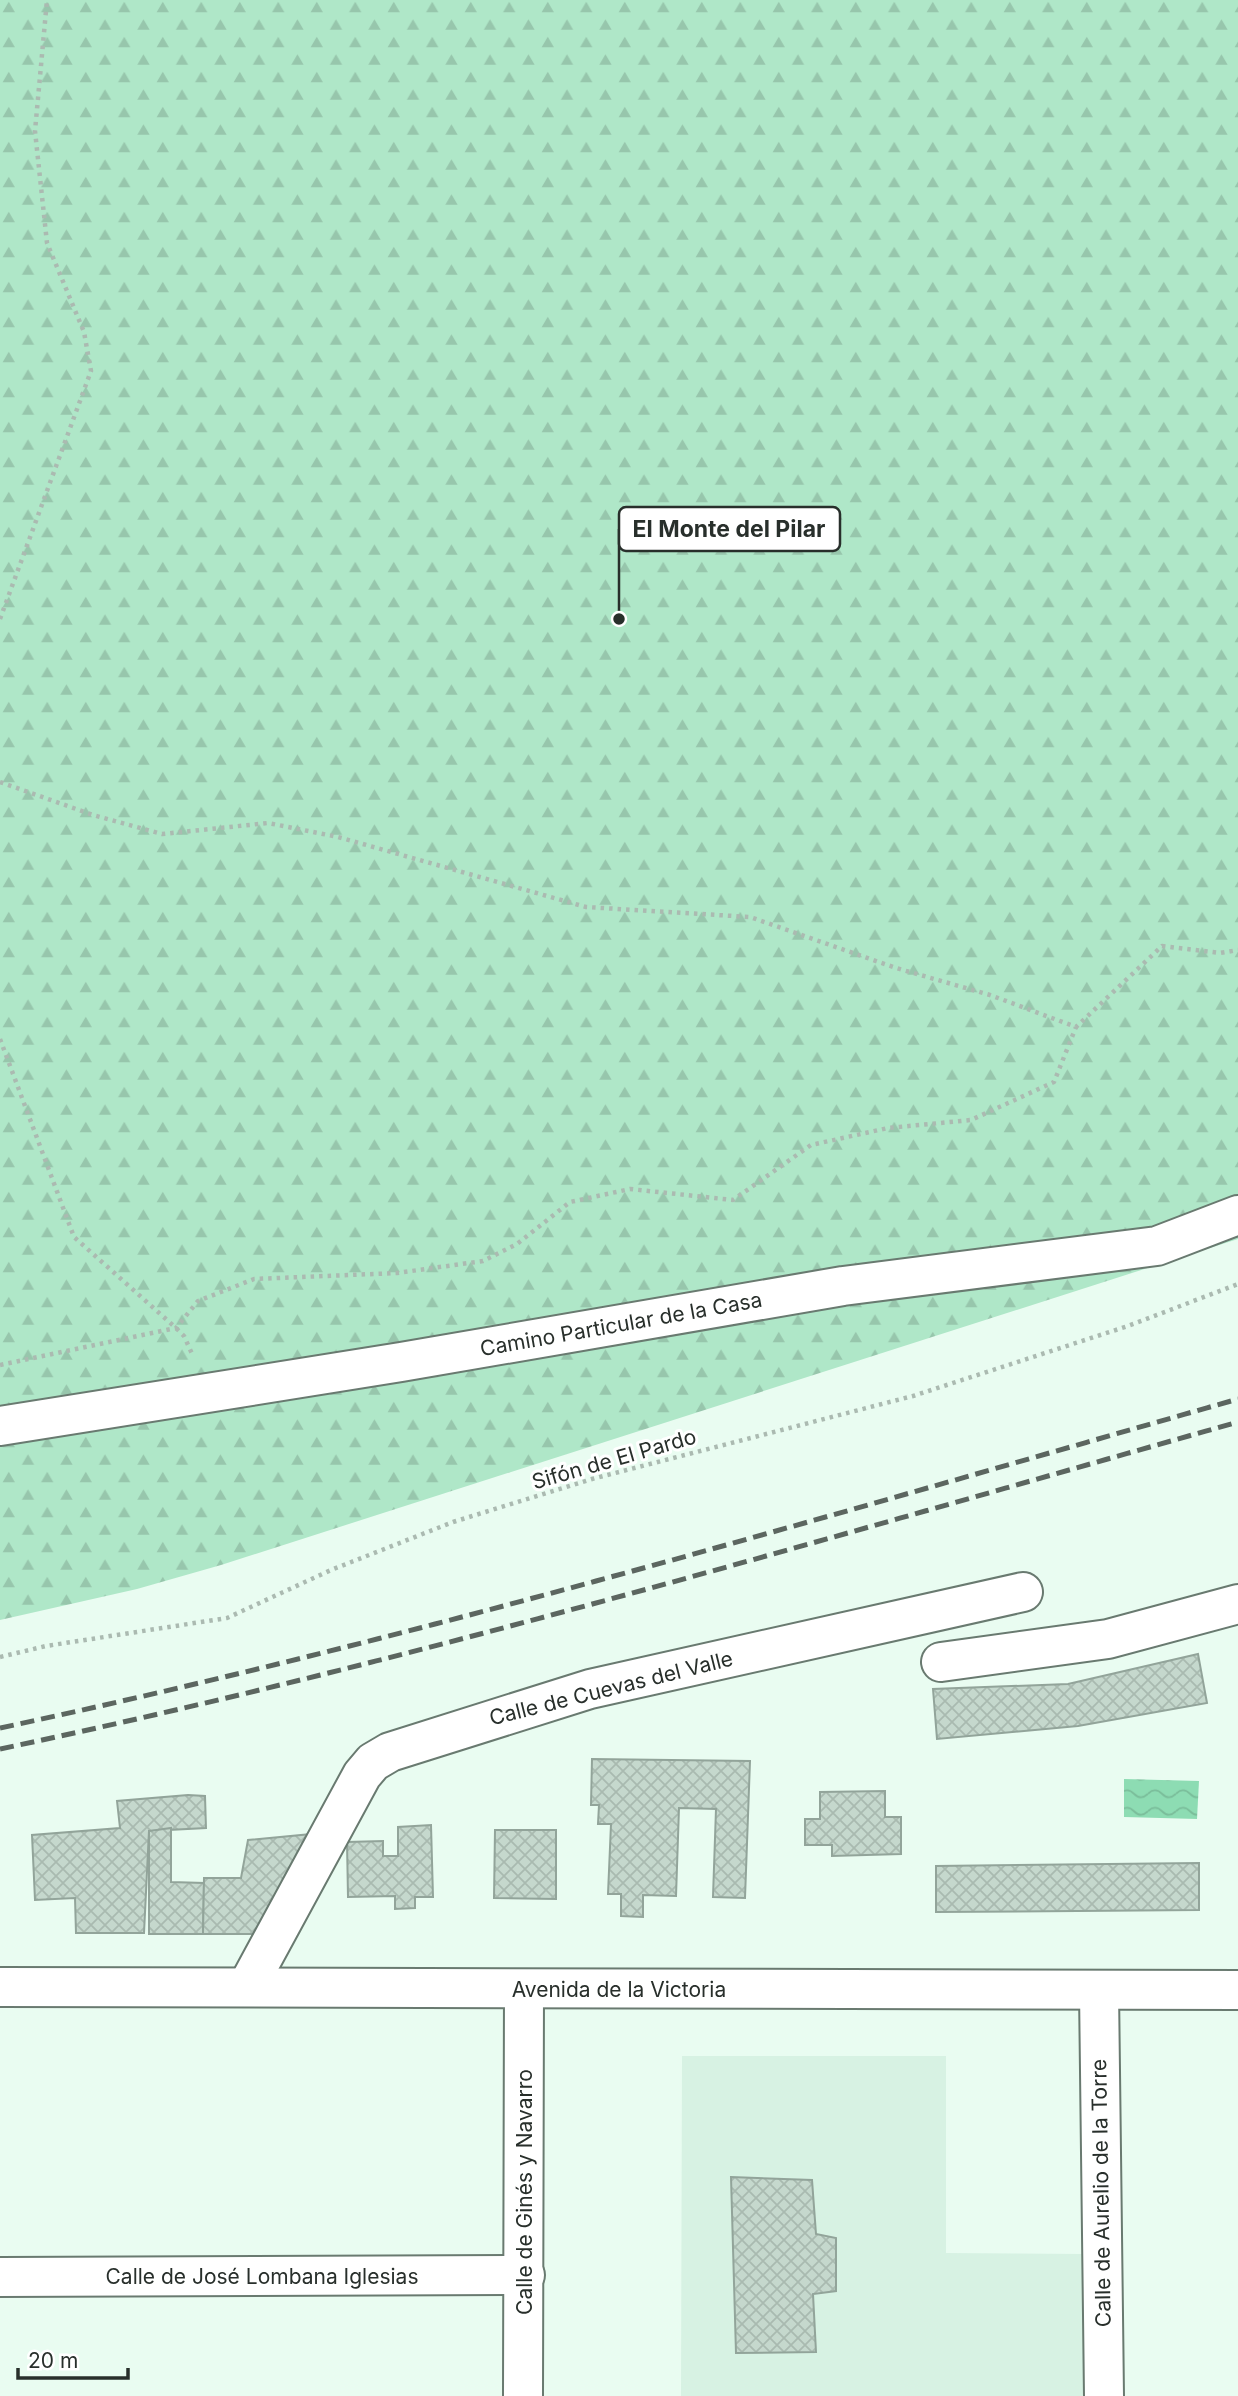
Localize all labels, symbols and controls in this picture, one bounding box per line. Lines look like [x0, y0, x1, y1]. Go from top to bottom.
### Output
callout: El Monte del Pilar [619, 507, 840, 551]
text: El Monte del Pilar [633, 515, 825, 543]
street label: Camino Particular de la Casa [478, 1287, 764, 1361]
street label: Sifón de El Pardo [529, 1424, 699, 1494]
street label: Calle de Cuevas del Valle [487, 1646, 735, 1730]
street label: Avenida de la Victoria [512, 1977, 726, 2002]
street label: Calle de Aurelio de la Torre [1086, 2059, 1116, 2327]
street label: Calle de Ginés y Navarro [512, 2069, 537, 2315]
street label: Calle de José Lombana Iglesias [106, 2264, 419, 2289]
scale bar [18, 2336, 128, 2380]
text: 20 m [28, 2348, 78, 2373]

